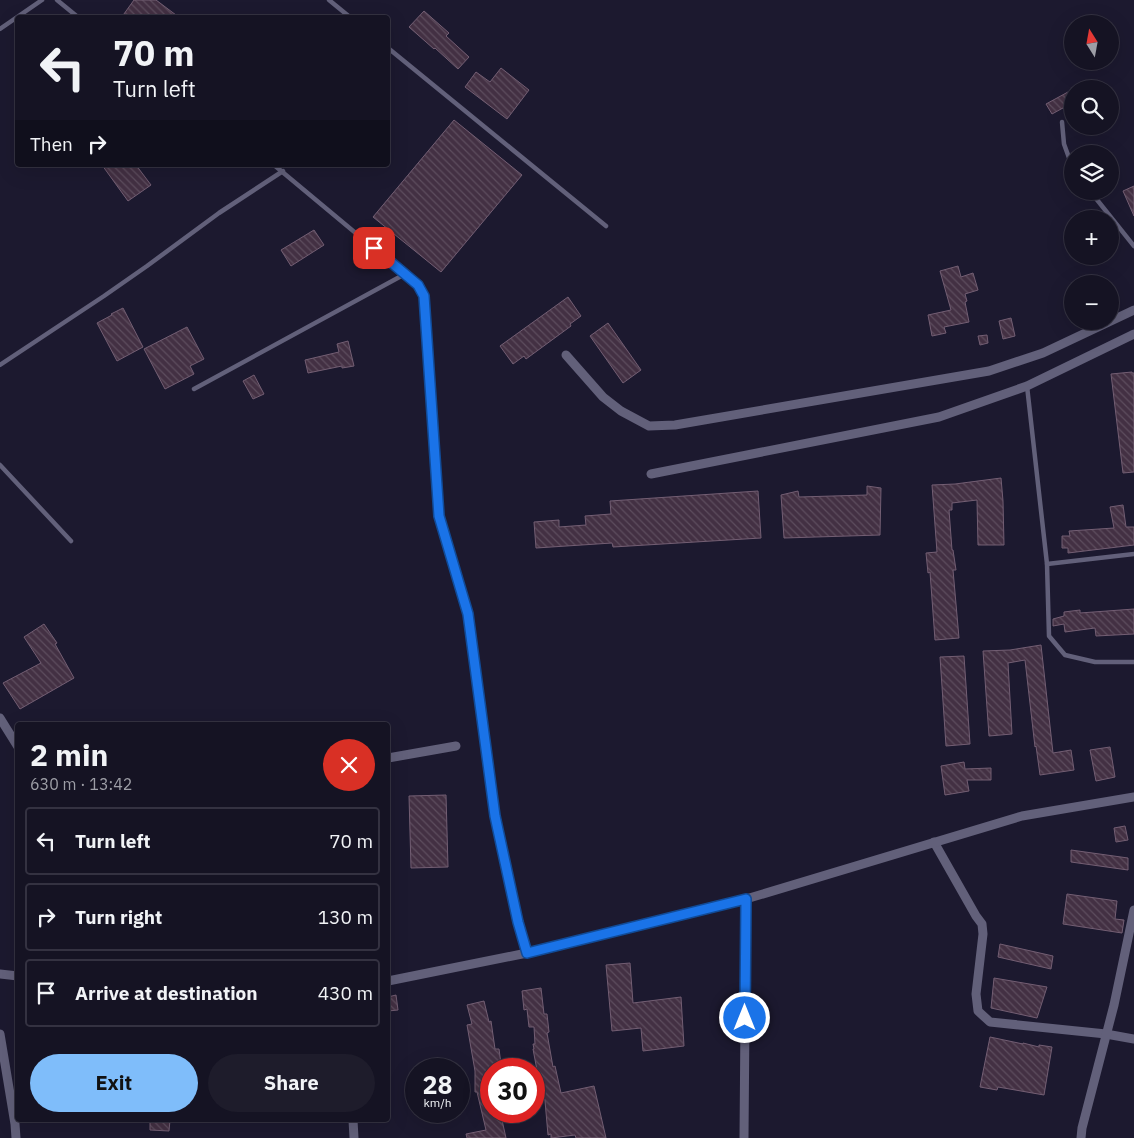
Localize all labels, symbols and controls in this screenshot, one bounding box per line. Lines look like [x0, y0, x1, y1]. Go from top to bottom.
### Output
north arrow [1064, 15, 1119, 70]
map controls [1064, 15, 1119, 330]
text: 70 m [113, 30, 195, 76]
icon: left [30, 35, 95, 100]
text: Turn left [113, 74, 196, 103]
button: search [1064, 80, 1119, 135]
icon: right [83, 130, 111, 158]
text: Then [30, 132, 73, 156]
button: layers [1064, 145, 1119, 200]
button: + [1064, 210, 1119, 265]
pin [353, 227, 395, 269]
icon: arrive [360, 234, 388, 262]
button: − [1064, 275, 1119, 330]
text: 2 min [30, 735, 108, 774]
button: close [323, 739, 375, 791]
text: 630 m · 13:42 [30, 774, 132, 794]
icon: left [32, 827, 60, 855]
text: Turn left [75, 829, 151, 853]
text: 70 m [329, 829, 373, 853]
icon: right [32, 903, 60, 931]
text: Turn right [75, 905, 162, 929]
text: 130 m [318, 905, 373, 929]
icon: arrive [32, 979, 60, 1007]
text: Arrive at destination [75, 981, 258, 1005]
text: 430 m [318, 981, 373, 1005]
position arrow [718, 991, 770, 1043]
button: Exit [30, 1054, 198, 1112]
button: Share [208, 1054, 375, 1112]
speed limit sign: 30 [480, 1058, 545, 1123]
text: 28 [422, 1068, 453, 1101]
text: km/h [423, 1095, 452, 1110]

